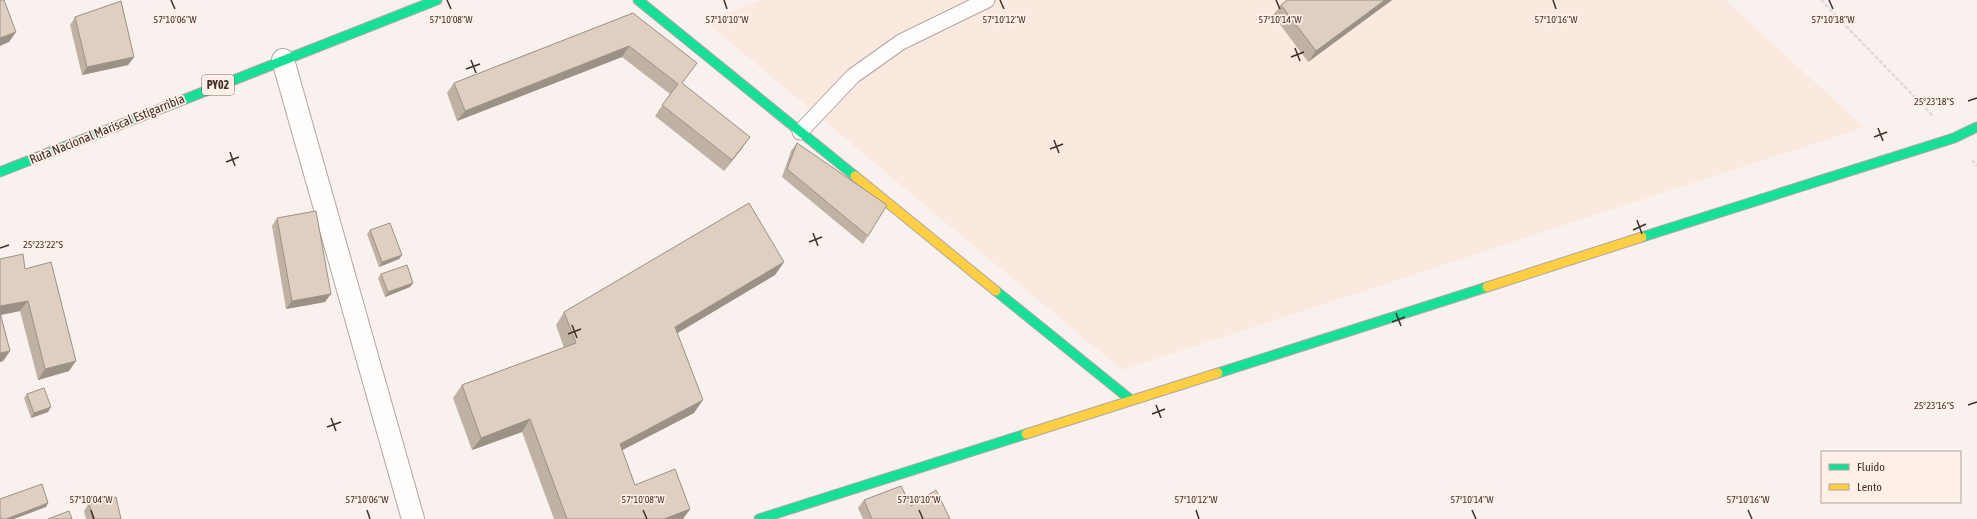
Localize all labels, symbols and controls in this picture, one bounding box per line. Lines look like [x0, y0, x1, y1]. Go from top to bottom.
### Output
text: 57°10'06"W [153, 14, 197, 25]
text: 57°10'08"W [429, 14, 473, 25]
text: 57°10'10"W [705, 14, 749, 25]
text: 57°10'12"W [982, 14, 1026, 25]
text: 57°10'14"W [1258, 14, 1302, 25]
text: 57°10'16"W [1534, 14, 1578, 25]
text: 57°10'18"W [1811, 14, 1855, 25]
road number: PY02 [202, 75, 234, 95]
street label: Ruta Nacional Mariscal Estigarribia [27, 91, 187, 167]
text: 25°23'18"S [1914, 96, 1954, 107]
text: 25°23'22"S [23, 239, 63, 250]
text: 25°23'16"S [1914, 400, 1954, 411]
legend [1821, 451, 1961, 503]
text: Fluido [1857, 460, 1885, 474]
text: Lento [1857, 480, 1882, 494]
text: 57°10'04"W [69, 494, 113, 505]
text: 57°10'06"W [345, 494, 389, 505]
text: 57°10'08"W [621, 494, 665, 505]
text: 57°10'10"W [897, 494, 941, 505]
text: 57°10'12"W [1174, 494, 1218, 505]
text: 57°10'14"W [1450, 494, 1494, 505]
text: 57°10'16"W [1726, 494, 1770, 505]

